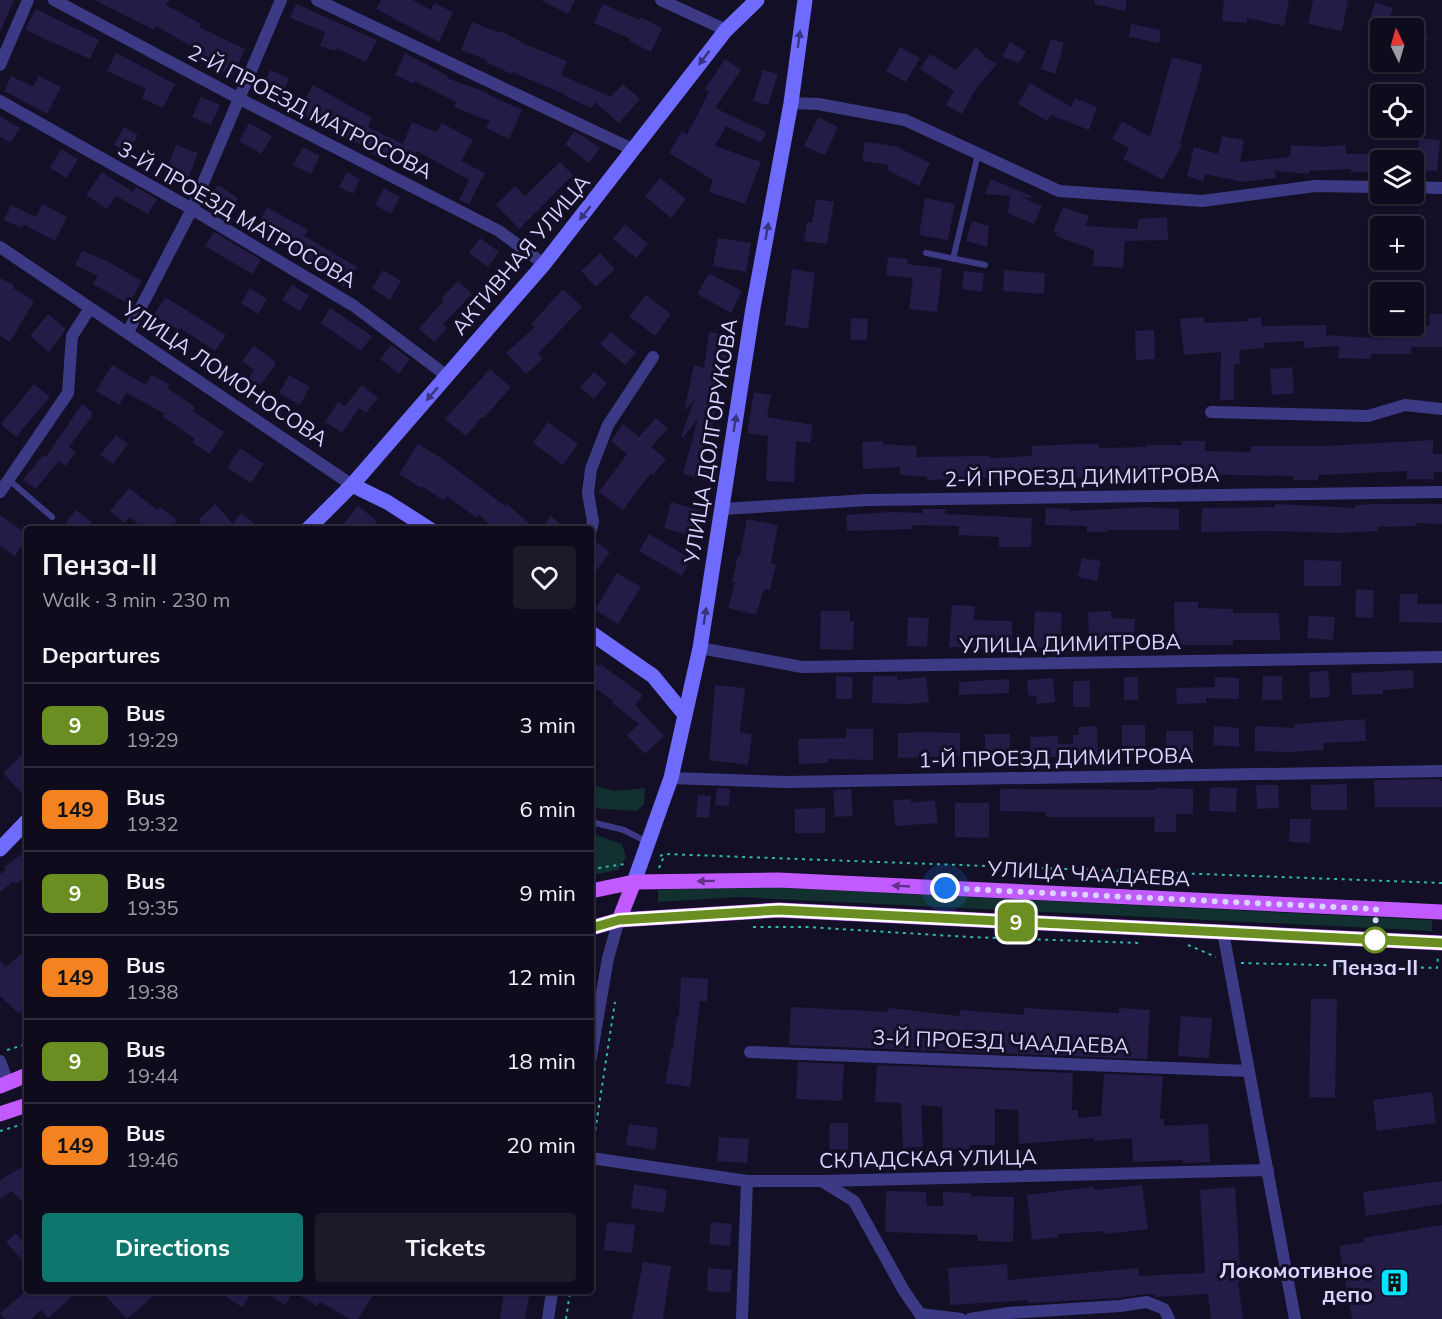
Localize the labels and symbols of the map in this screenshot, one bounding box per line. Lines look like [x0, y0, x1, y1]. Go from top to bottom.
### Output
north arrow [1370, 18, 1424, 72]
one-way arrow [795, 29, 804, 48]
street label: 2-Й ПРОЕЗД МАТРОСОВА [184, 38, 438, 184]
one-way arrow [698, 51, 710, 66]
street label: 3-Й ПРОЕЗД МАТРОСОВА [114, 135, 362, 293]
street label: АКТИВНАЯ УЛИЦА [446, 168, 595, 340]
one-way arrow [579, 205, 591, 220]
one-way arrow [763, 221, 772, 240]
street label: УЛИЦА ЛОМОНОСОВА [117, 294, 334, 452]
street label: УЛИЦА ДОЛГОРУКОВА [678, 316, 742, 566]
one-way arrow [425, 386, 438, 402]
one-way arrow [731, 414, 740, 433]
street label: 2-Й ПРОЕЗД ДИМИТРОВА [944, 461, 1220, 491]
one-way arrow [701, 606, 710, 625]
street label: УЛИЦА ДИМИТРОВА [958, 628, 1182, 658]
street label: 1-Й ПРОЕЗД ДИМИТРОВА [918, 742, 1194, 772]
street label: УЛИЦА ЧААДАЕВА [986, 855, 1192, 891]
your location [930, 873, 960, 903]
one-way arrow [697, 876, 716, 886]
one-way arrow [892, 881, 911, 890]
line badge: 9 [996, 902, 1036, 942]
marker: Пенза-II [1362, 927, 1388, 953]
place label: Пенза-II [1332, 954, 1418, 980]
street label: 3-Й ПРОЕЗД ЧААДАЕВА [872, 1024, 1130, 1058]
street label: СКЛАДСКАЯ УЛИЦА [819, 1143, 1038, 1173]
place label: Локомотивное депо [1219, 1257, 1373, 1307]
building icon: Локомотивное депо [1378, 1267, 1410, 1299]

